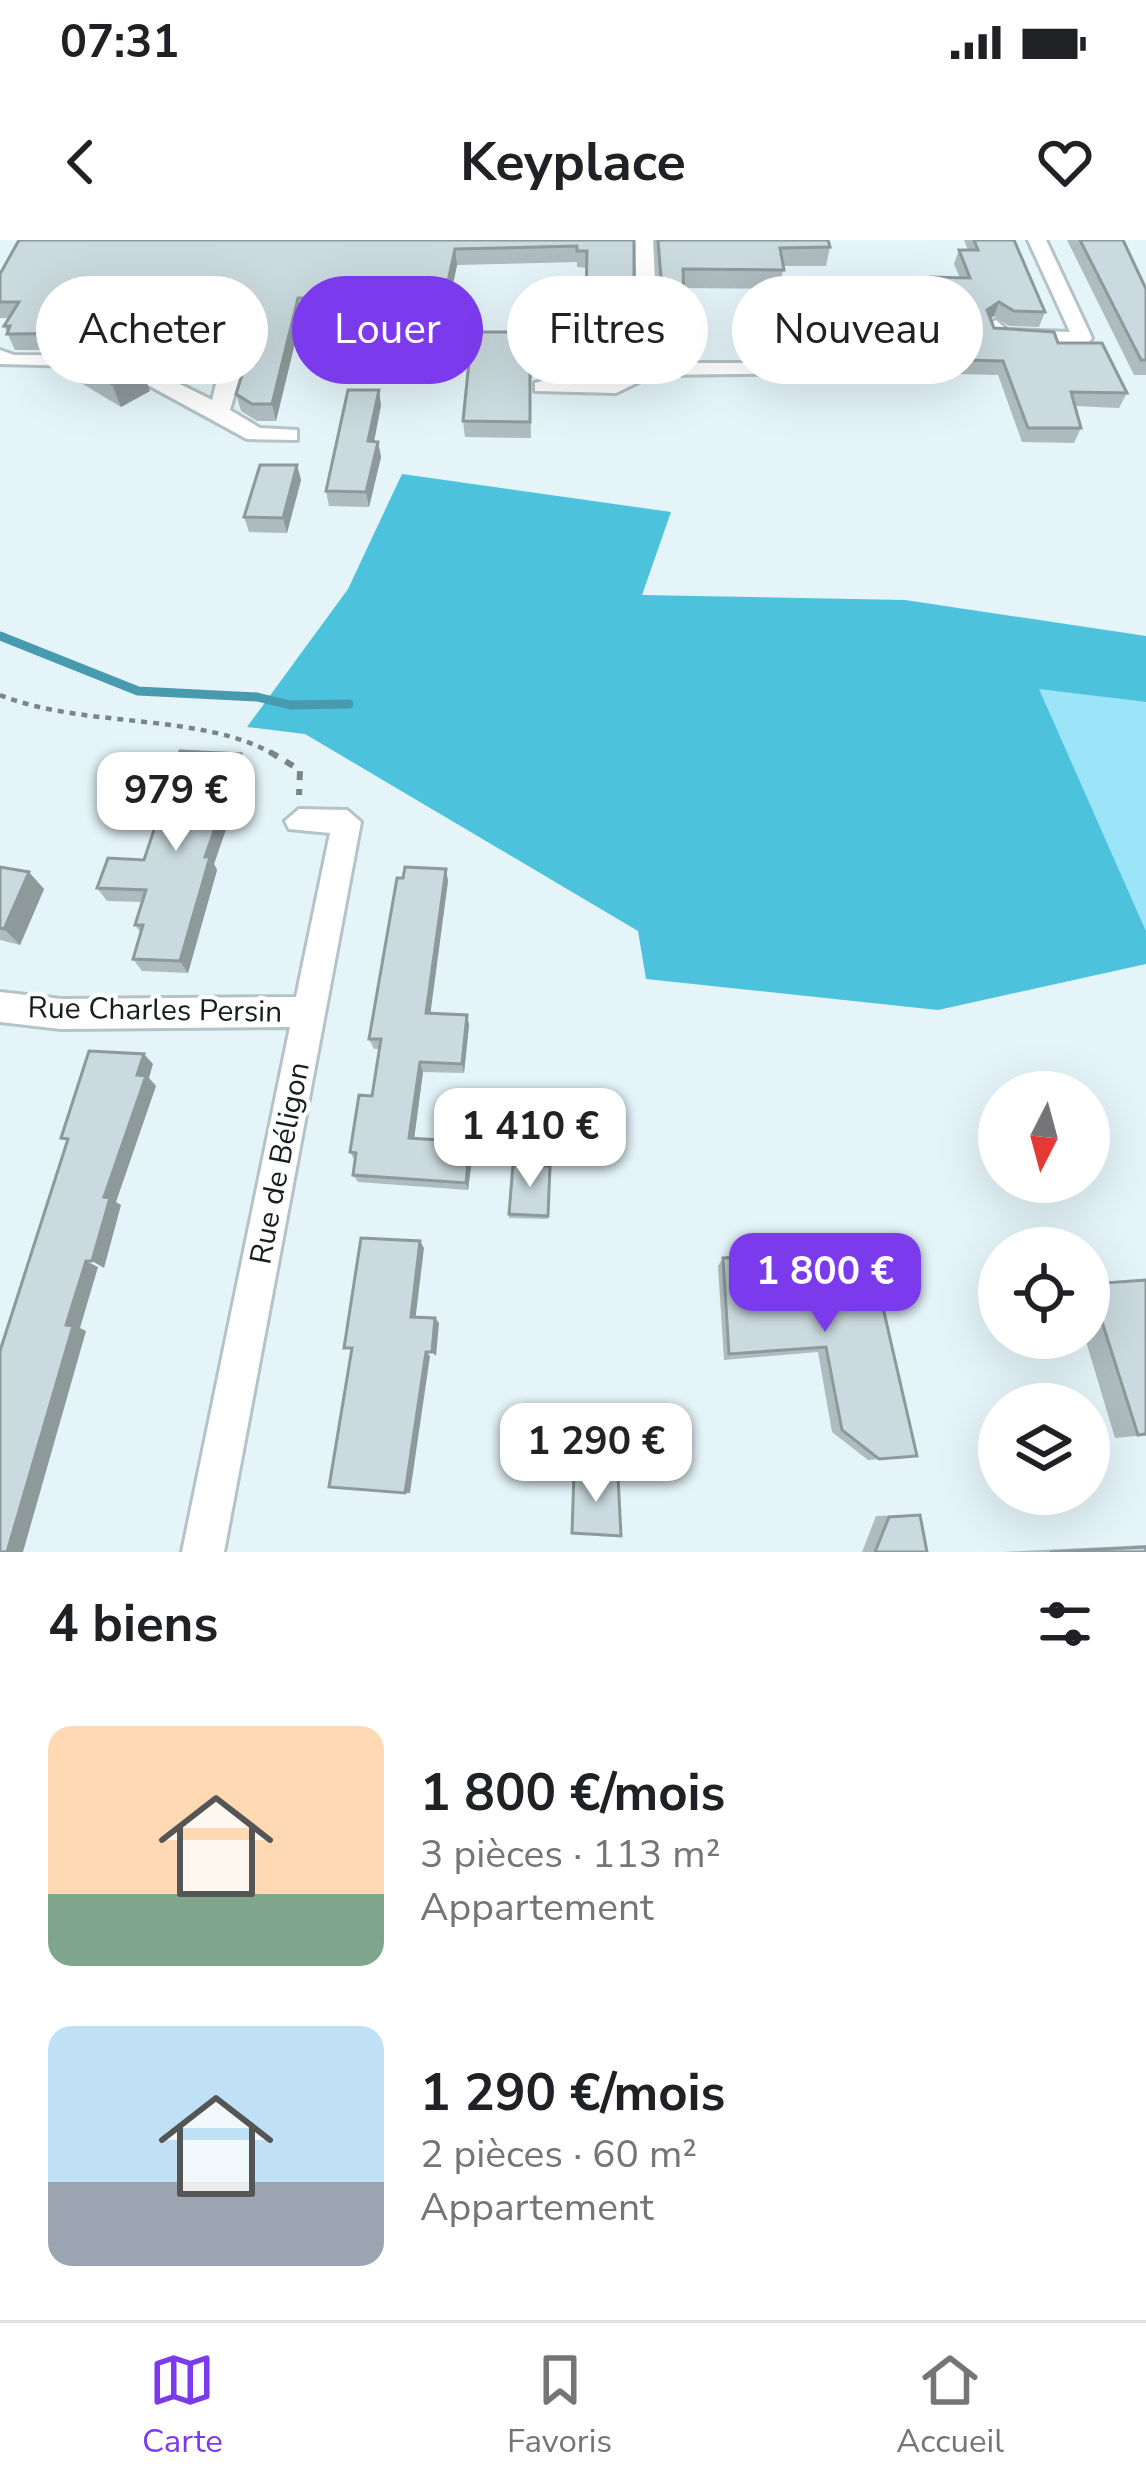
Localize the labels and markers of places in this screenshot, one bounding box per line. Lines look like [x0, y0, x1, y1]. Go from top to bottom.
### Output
pin: 979 € [92, 752, 260, 854]
pin: 1 410 € [419, 1088, 641, 1190]
pin: 1 800 € [714, 1233, 936, 1335]
pin: 1 290 € [485, 1403, 707, 1505]

